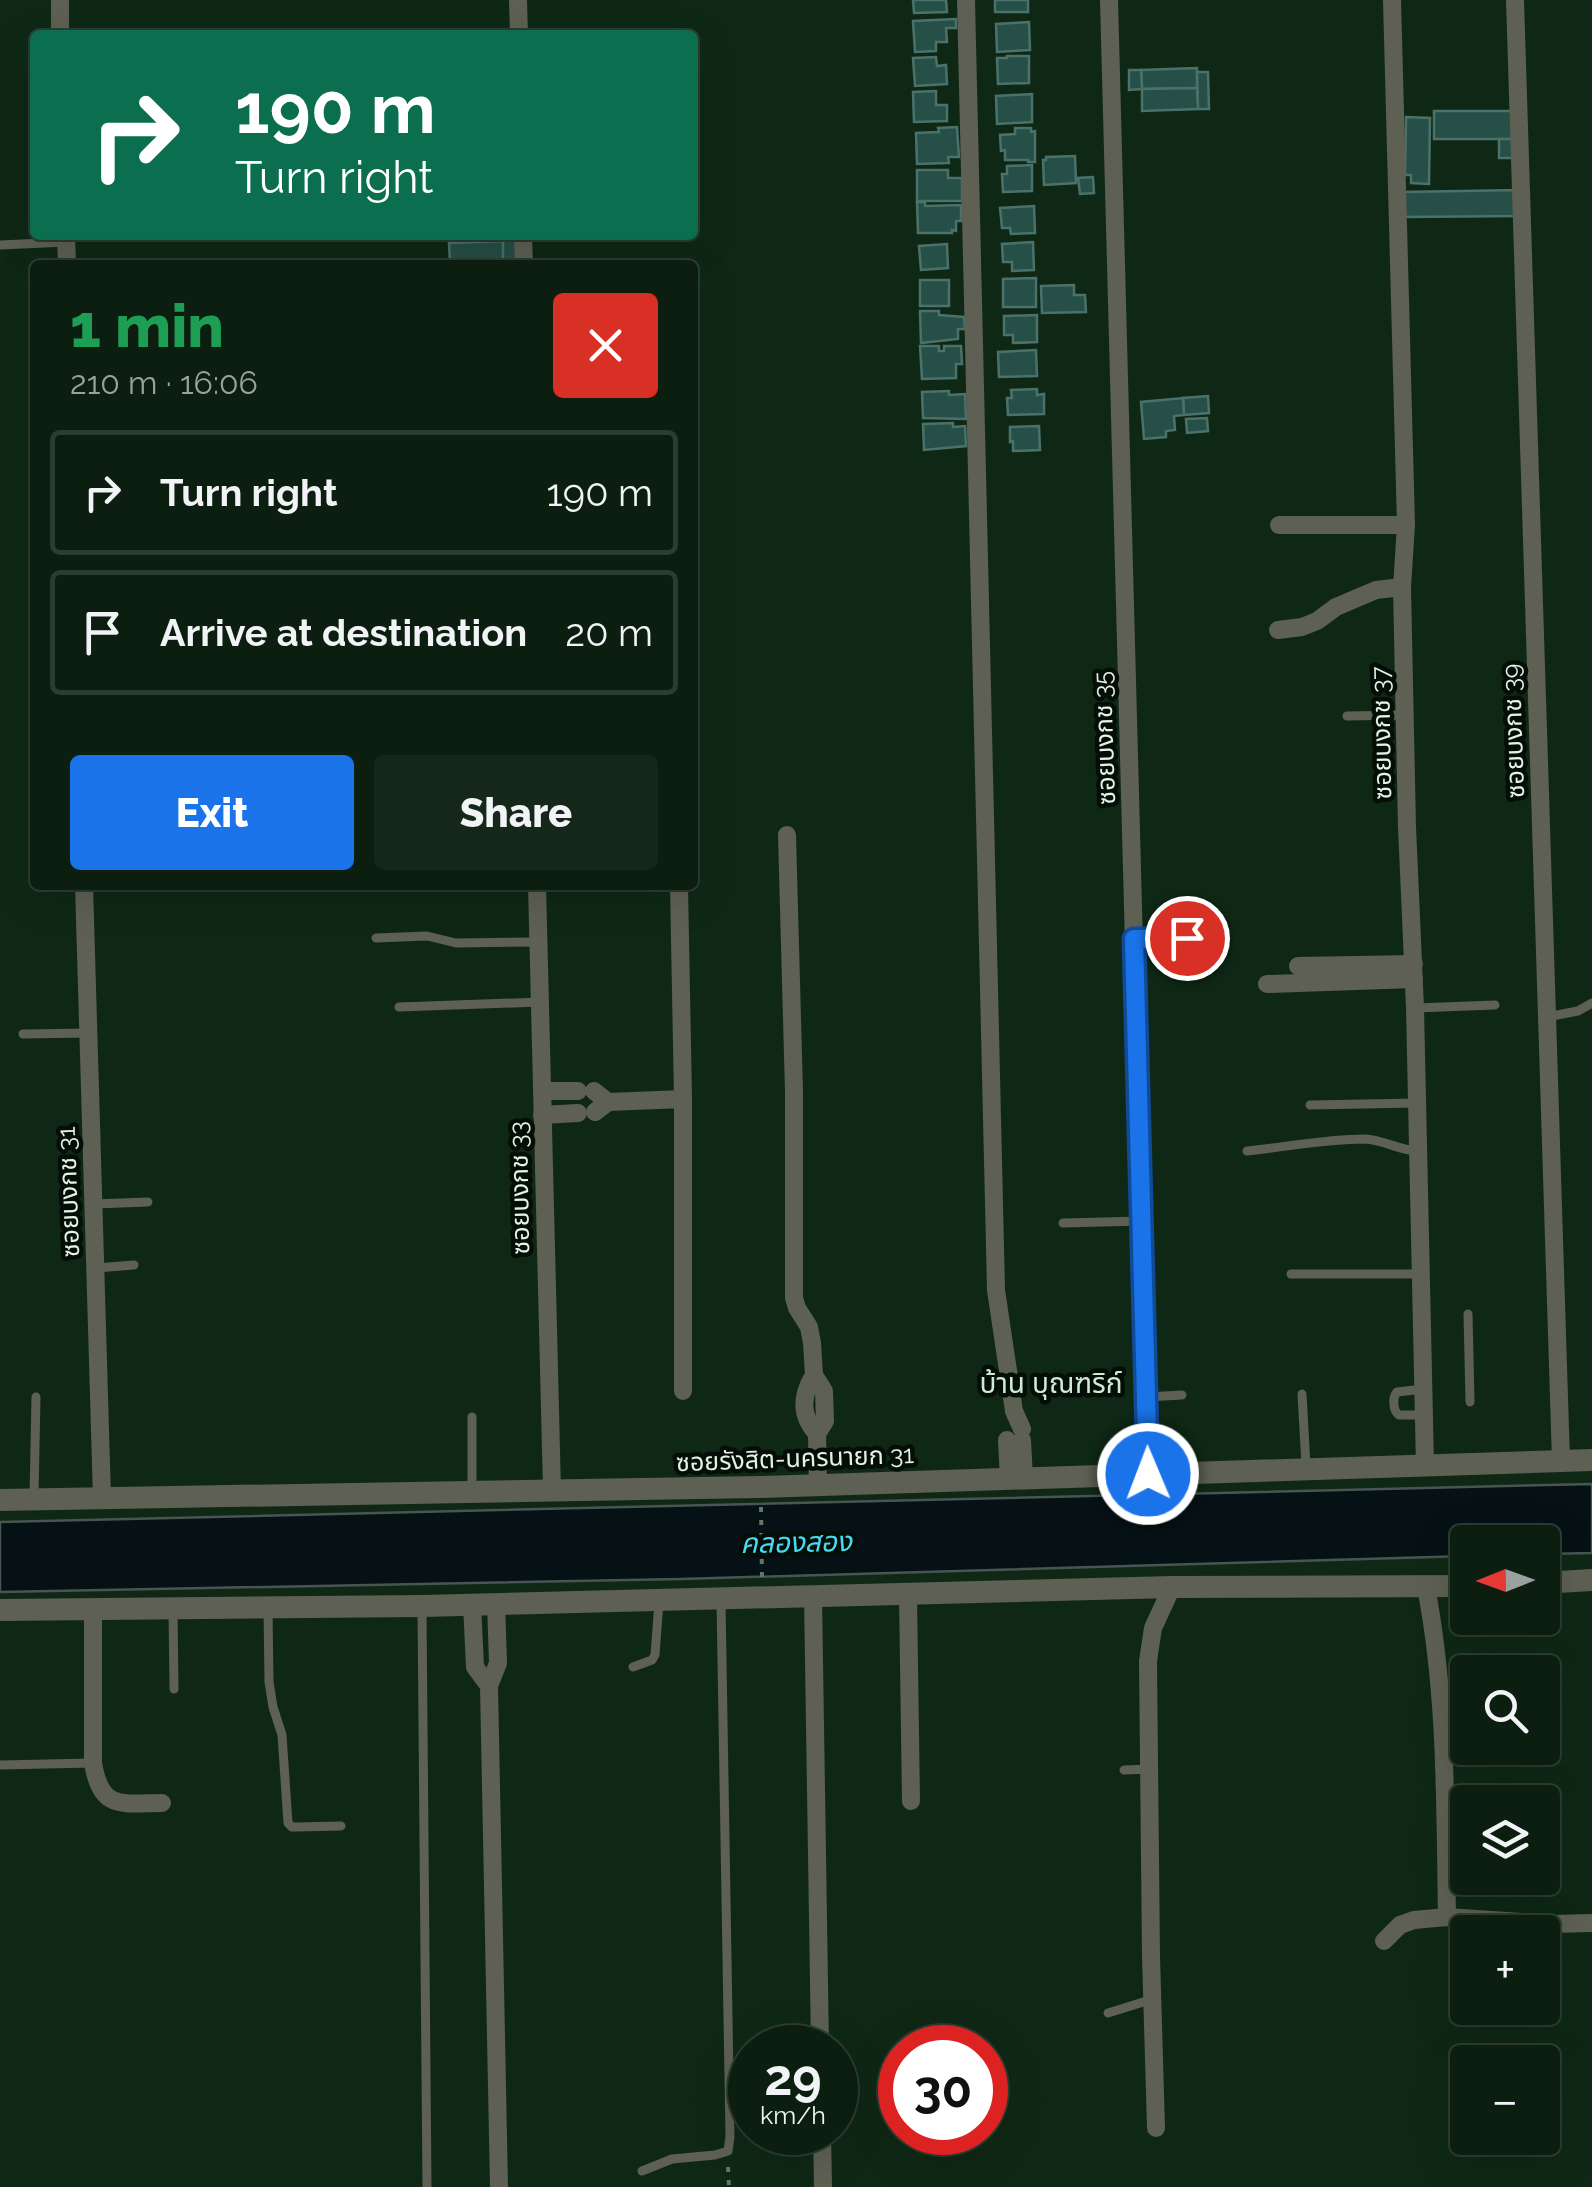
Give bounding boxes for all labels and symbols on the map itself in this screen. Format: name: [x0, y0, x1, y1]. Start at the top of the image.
street label: ซอยบงกช 39: [1496, 663, 1530, 799]
street label: ซอยบงกช 37: [1365, 665, 1397, 800]
street label: ซอยบงกช 35: [1087, 671, 1121, 805]
pin: [1145, 896, 1230, 981]
street label: ซอยบงกช 33: [503, 1121, 535, 1255]
street label: ซอยบงกช 31: [51, 1126, 85, 1258]
district label: บ้าน บุณฑริก์: [980, 1367, 1122, 1400]
position arrow: [1096, 1422, 1200, 1526]
street label: ซอยรังสิต-นครนายก 31: [675, 1439, 915, 1477]
water label: คลองสอง: [740, 1525, 854, 1560]
north arrow: [1450, 1525, 1560, 1635]
speed limit sign: 30: [878, 2025, 1008, 2155]

